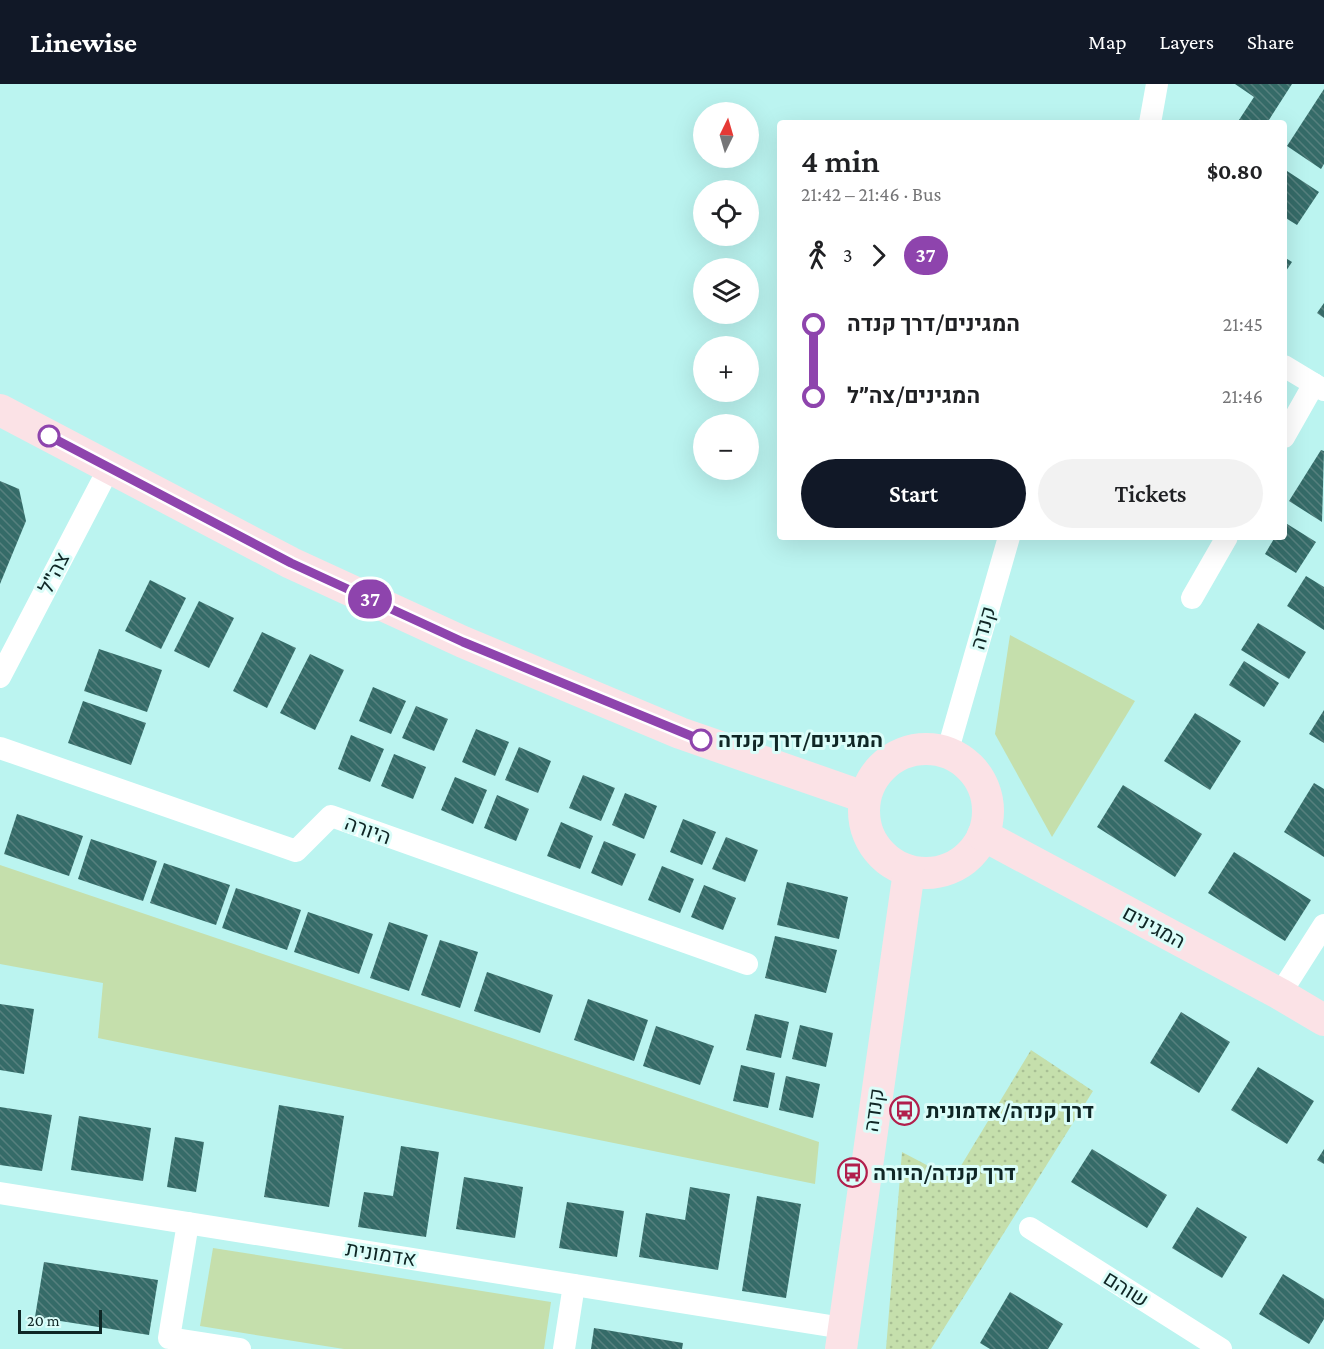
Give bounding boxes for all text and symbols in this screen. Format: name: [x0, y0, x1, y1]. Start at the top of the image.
text: Linewise: [30, 27, 137, 58]
text: Map: [1088, 30, 1127, 54]
text: Layers: [1160, 30, 1214, 54]
text: Share: [1247, 30, 1294, 54]
north arrow: [693, 102, 759, 168]
map controls: [693, 102, 759, 480]
text: 4 min: [801, 142, 880, 179]
text: $0.80: [1207, 159, 1263, 184]
button: locate: [693, 180, 759, 246]
text: 21:42 – 21:46 · Bus: [801, 183, 941, 205]
icon: walk: [801, 239, 834, 272]
icon: forward: [862, 239, 895, 272]
text: 37: [916, 243, 936, 267]
text: 3: [843, 244, 853, 266]
button: layers: [693, 258, 759, 324]
text: המגינים/דרך קנדה: [847, 311, 1020, 336]
text: 21:45: [1223, 313, 1263, 335]
button: +: [693, 336, 759, 402]
text: המגינים/צה״ל: [847, 383, 980, 408]
text: 21:46: [1222, 385, 1263, 407]
button: −: [693, 414, 759, 480]
unlabelled marker: [38, 425, 60, 447]
button: Start: [801, 459, 1026, 528]
button: Tickets: [1038, 459, 1263, 528]
street label: צה"ל: [34, 548, 74, 598]
line badge: 37: [343, 580, 397, 618]
text: 37: [360, 587, 380, 611]
street label: קנדה: [965, 604, 1001, 652]
place label: המגינים/דרך קנדה: [718, 728, 883, 752]
marker: המגינים/דרך קנדה: [690, 729, 712, 751]
street label: היורה: [342, 811, 394, 849]
street label: המגינים: [1119, 901, 1189, 953]
street label: קנדה: [859, 1087, 889, 1133]
bus stop icon: דרך קנדה/אדמונית: [889, 1095, 921, 1127]
place label: דרך קנדה/אדמונית: [926, 1099, 1094, 1123]
bus stop icon: דרך קנדה/היורה: [836, 1157, 868, 1189]
place label: דרך קנדה/היורה: [873, 1161, 1016, 1185]
street label: אדמונית: [344, 1237, 418, 1271]
street label: שוהם: [1099, 1266, 1153, 1312]
scale bar: [18, 1307, 102, 1334]
text: 20 m: [27, 1312, 60, 1329]

